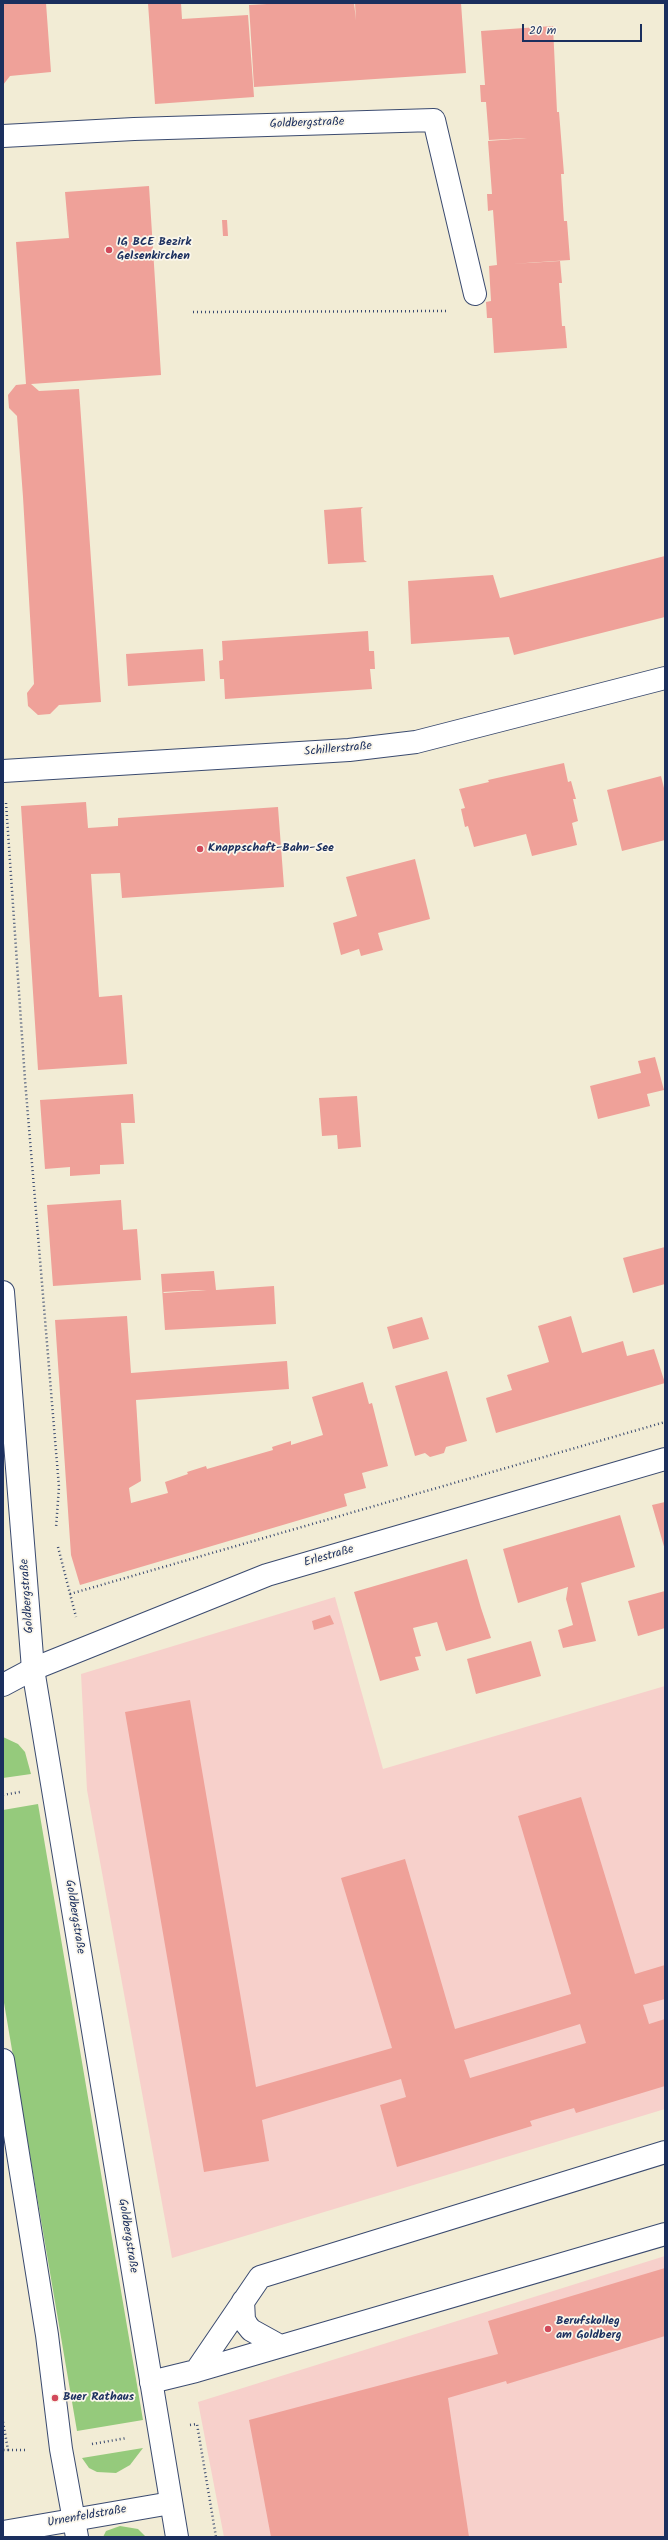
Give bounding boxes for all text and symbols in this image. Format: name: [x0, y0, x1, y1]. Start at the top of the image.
scale bar: [524, 16, 644, 42]
text: 20 m: [529, 21, 556, 40]
street label: Goldbergstraße: [269, 115, 345, 133]
place label: IG BCE Bezirk Gelsenkirchen: [117, 236, 191, 264]
marker: IG BCE Bezirk Gelsenkirchen: [104, 245, 114, 255]
street label: Schillerstraße: [303, 740, 373, 760]
place label: Knappschaft-Bahn-See: [208, 842, 334, 856]
marker: Knappschaft-Bahn-See: [195, 844, 205, 854]
street label: Erlestraße: [302, 1543, 356, 1571]
street label: Goldbergstraße: [18, 1558, 38, 1634]
street label: Goldbergstraße: [61, 1879, 87, 1955]
street label: Goldbergstraße: [114, 2198, 140, 2274]
place label: Berufskolleg am Goldberg: [556, 2315, 622, 2343]
marker: Berufskolleg am Goldberg: [543, 2324, 553, 2334]
place label: Buer Rathaus: [63, 2391, 134, 2405]
marker: Buer Rathaus: [50, 2393, 60, 2403]
street label: Urnenfeldstraße: [46, 2503, 128, 2531]

